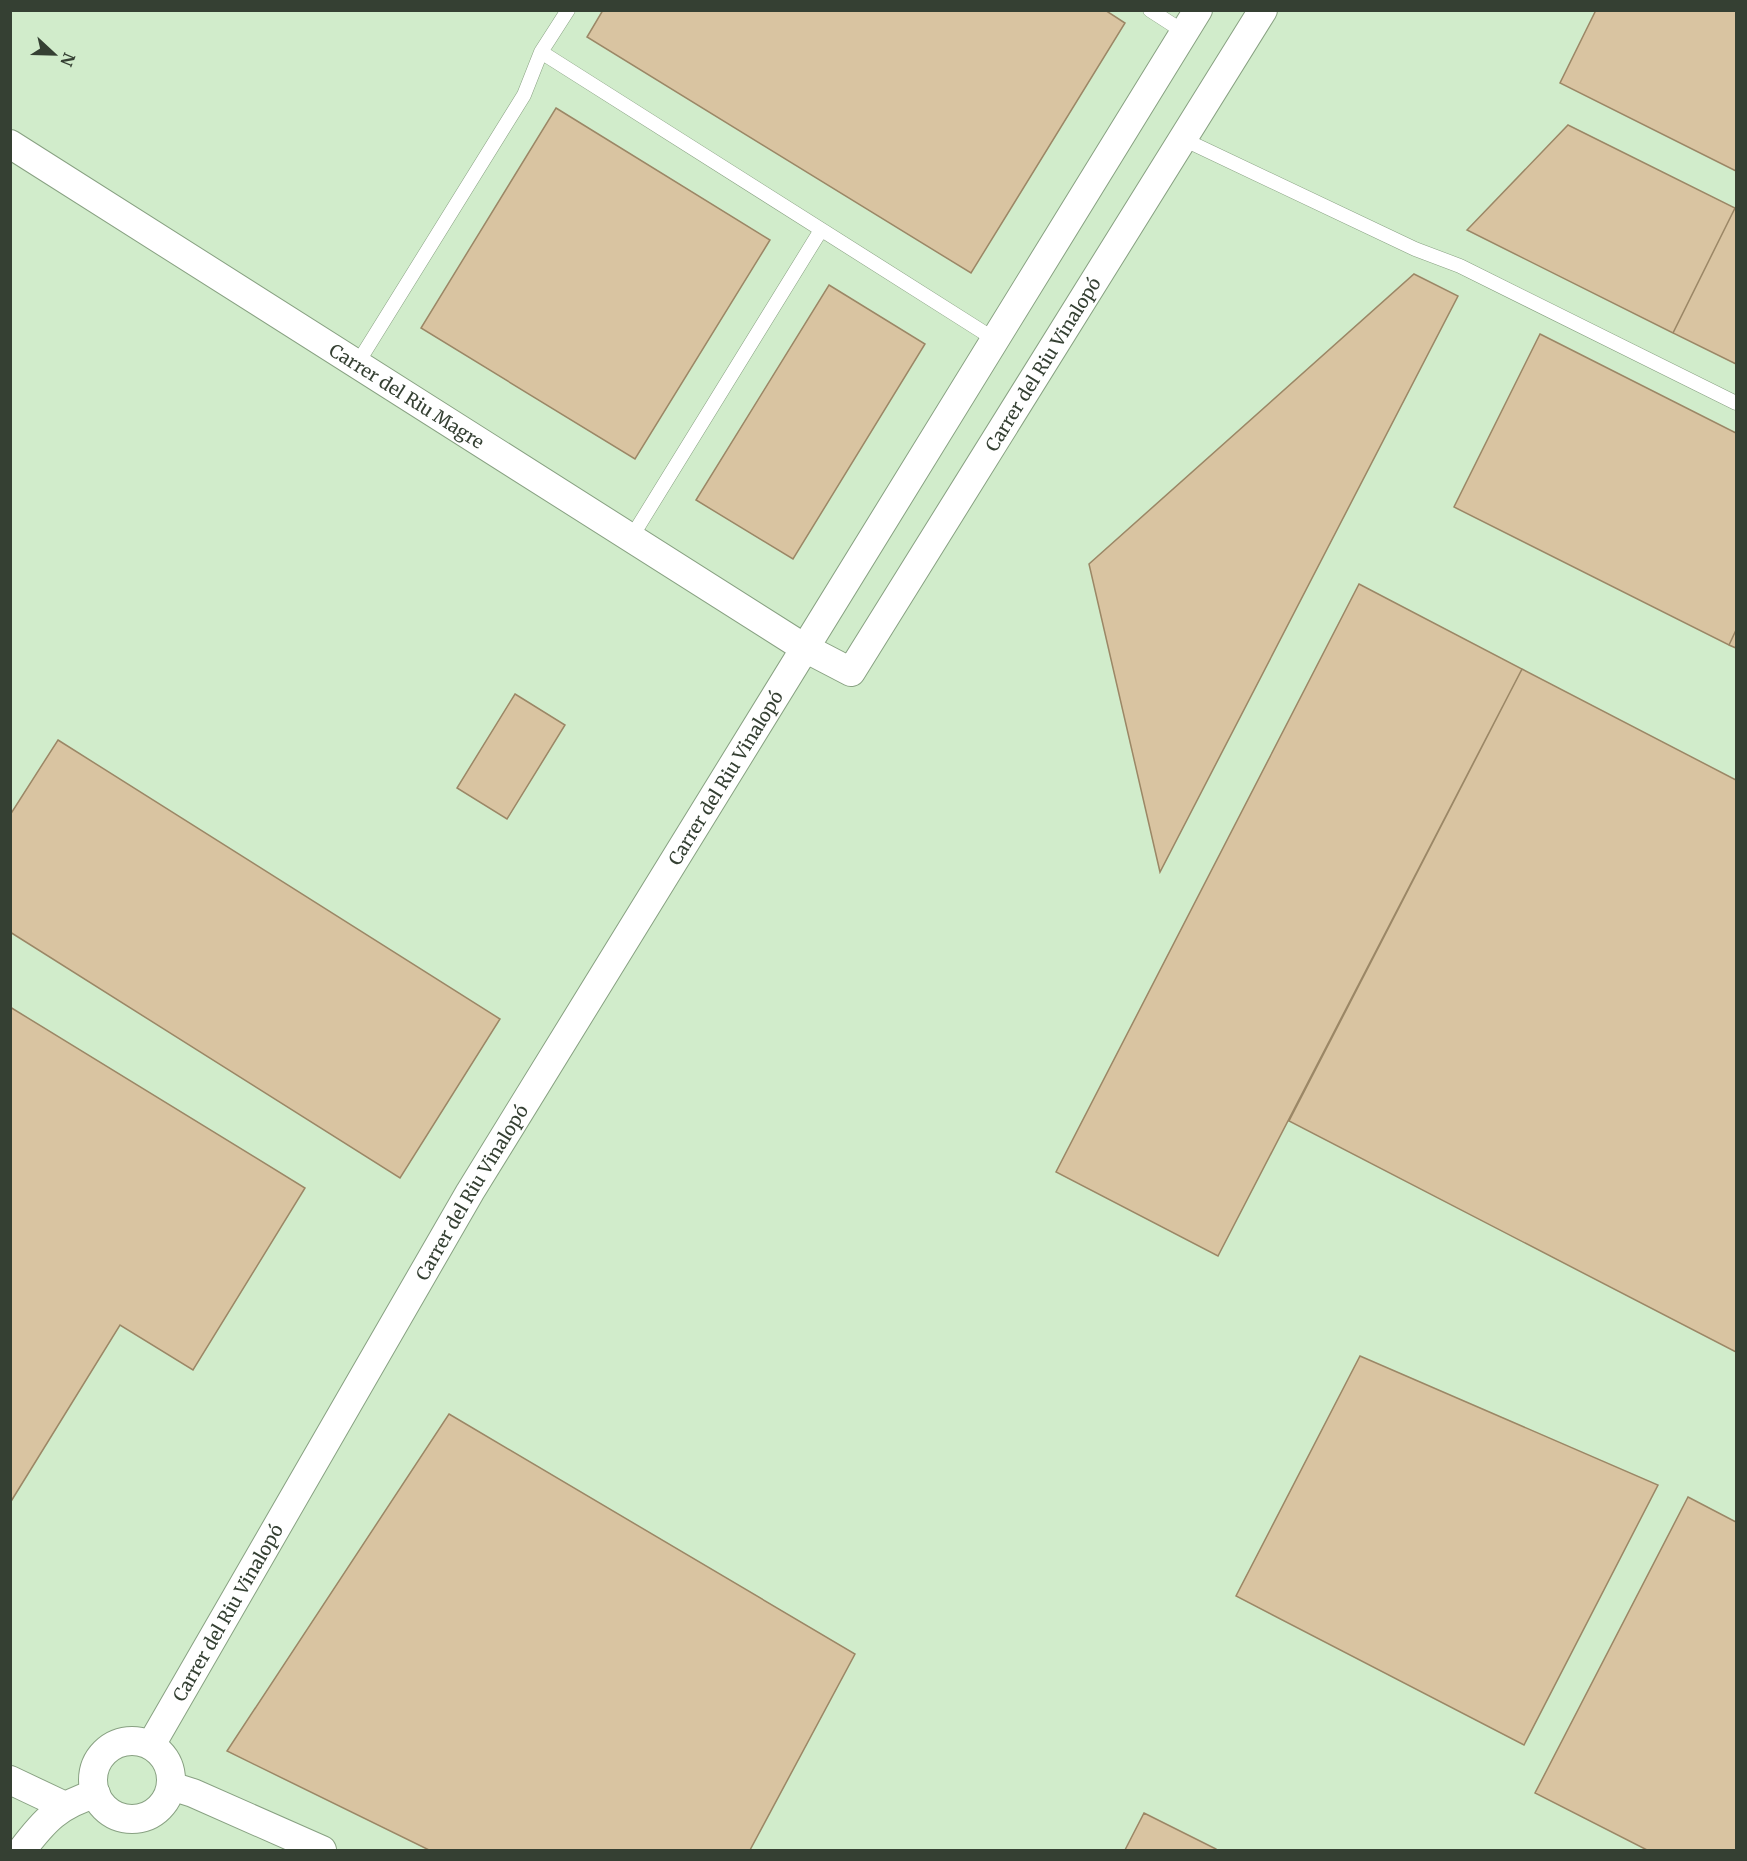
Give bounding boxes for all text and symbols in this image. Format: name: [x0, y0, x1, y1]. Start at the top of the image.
north arrow: [24, 24, 84, 84]
text: N: [56, 50, 80, 70]
street label: Carrer del Riu Vinalopó: [980, 273, 1106, 455]
street label: Carrer del Riu Magre: [325, 338, 489, 453]
street label: Carrer del Riu Vinalopó: [663, 686, 788, 869]
street label: Carrer del Riu Vinalopó: [410, 1100, 533, 1284]
street label: Carrer del Riu Vinalopó: [167, 1520, 288, 1705]

